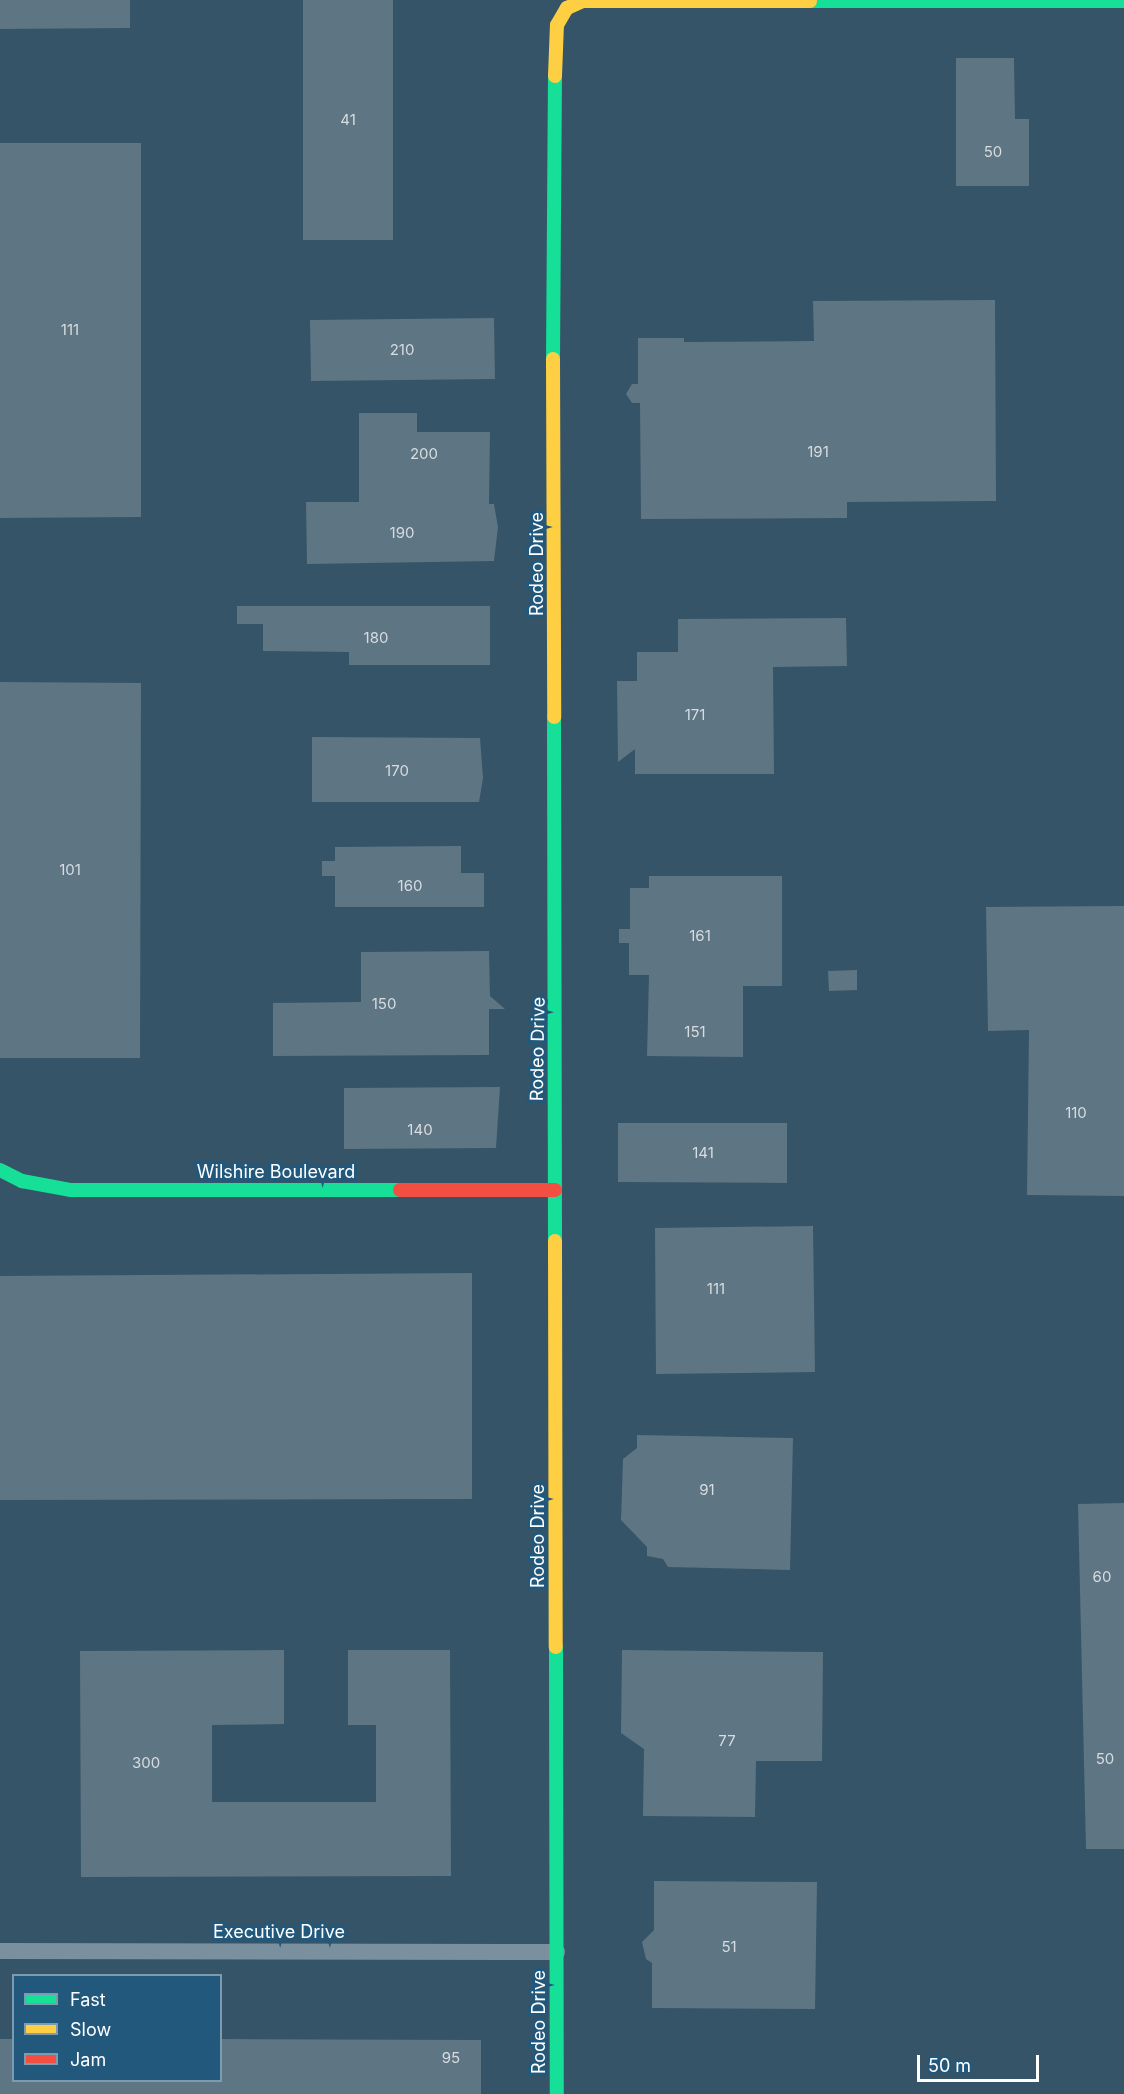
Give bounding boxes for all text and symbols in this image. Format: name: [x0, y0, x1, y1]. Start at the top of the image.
house number: 41: [340, 111, 356, 129]
house number: 50: [984, 143, 1002, 161]
house number: 111: [61, 321, 79, 339]
house number: 210: [390, 341, 414, 359]
house number: 191: [807, 443, 829, 461]
house number: 200: [410, 445, 438, 463]
street label: Rodeo Drive: [526, 512, 548, 616]
house number: 190: [390, 524, 414, 542]
house number: 180: [364, 629, 388, 647]
house number: 171: [685, 706, 705, 724]
house number: 170: [385, 762, 409, 780]
house number: 101: [59, 861, 81, 879]
house number: 160: [398, 877, 422, 895]
house number: 161: [689, 927, 711, 945]
house number: 150: [372, 995, 396, 1013]
street label: Rodeo Drive: [526, 997, 550, 1101]
house number: 151: [684, 1023, 706, 1041]
house number: 110: [1065, 1104, 1087, 1122]
house number: 140: [407, 1121, 433, 1139]
house number: 141: [692, 1144, 714, 1162]
street label: Wilshire Boulevard: [197, 1161, 355, 1183]
house number: 111: [707, 1280, 725, 1298]
house number: 91: [699, 1481, 715, 1499]
street label: Rodeo Drive: [527, 1484, 549, 1588]
house number: 60: [1093, 1568, 1111, 1586]
house number: 77: [718, 1732, 736, 1750]
house number: 50: [1096, 1750, 1114, 1768]
house number: 300: [132, 1754, 160, 1772]
street label: Executive Drive: [213, 1921, 345, 1943]
house number: 51: [721, 1938, 737, 1956]
street label: Rodeo Drive: [528, 1970, 550, 2074]
legend: [12, 1974, 222, 2082]
text: Fast: [70, 1989, 106, 2010]
text: Slow: [70, 2019, 111, 2040]
scale bar: [920, 2043, 1042, 2081]
text: Jam: [70, 2049, 106, 2070]
house number: 95: [442, 2049, 460, 2067]
text: 50 m: [928, 2055, 971, 2076]

